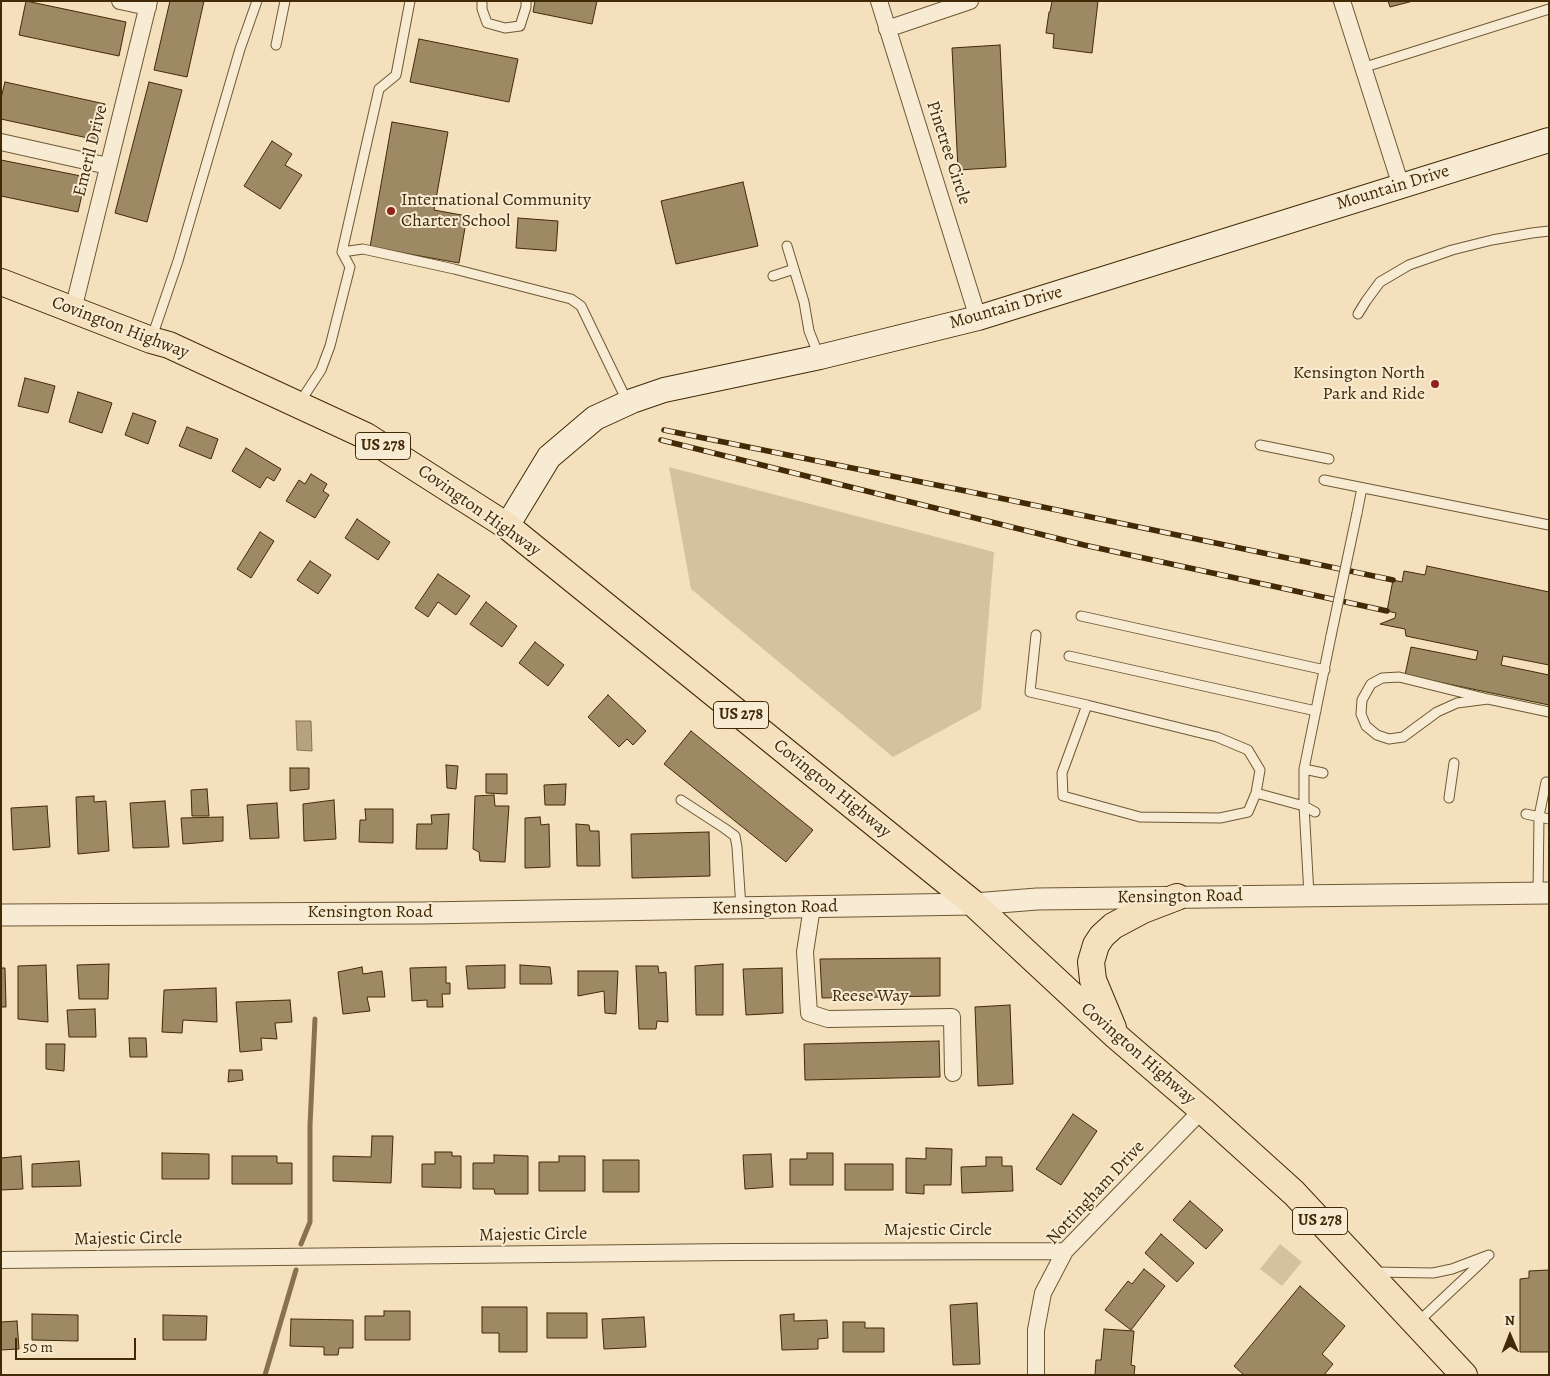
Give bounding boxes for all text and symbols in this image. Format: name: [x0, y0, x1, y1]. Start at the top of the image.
street label: Pinetree Circle: [921, 98, 975, 208]
street label: Emeril Drive: [69, 103, 113, 199]
street label: Mountain Drive: [1334, 161, 1452, 215]
place label: International Community Charter School: [401, 190, 591, 232]
marker: International Community Charter School: [385, 205, 397, 217]
street label: Mountain Drive: [947, 282, 1065, 334]
street label: Covington Highway: [48, 292, 192, 364]
place label: Kensington North Park and Ride: [1293, 363, 1425, 406]
marker: Kensington North Park and Ride: [1429, 378, 1441, 390]
road number: US 278: [356, 432, 410, 460]
street label: Covington Highway: [413, 461, 545, 561]
road number: US 278: [714, 702, 768, 728]
street label: Covington Highway: [769, 735, 895, 843]
street label: Kensington Road: [1117, 885, 1243, 909]
street label: Kensington Road: [712, 896, 838, 920]
street label: Kensington Road: [307, 902, 433, 924]
street label: Reese Way: [832, 986, 908, 1008]
street label: Covington Highway: [1076, 998, 1200, 1110]
street label: Nottingham Drive: [1042, 1137, 1150, 1249]
road number: US 278: [1292, 1208, 1348, 1234]
street label: Majestic Circle: [884, 1220, 992, 1242]
street label: Majestic Circle: [479, 1223, 587, 1247]
street label: Majestic Circle: [74, 1227, 182, 1251]
north arrow: [1485, 1311, 1535, 1361]
text: N: [1504, 1311, 1515, 1330]
scale bar: [18, 1328, 139, 1360]
text: 50 m: [23, 1337, 53, 1357]

